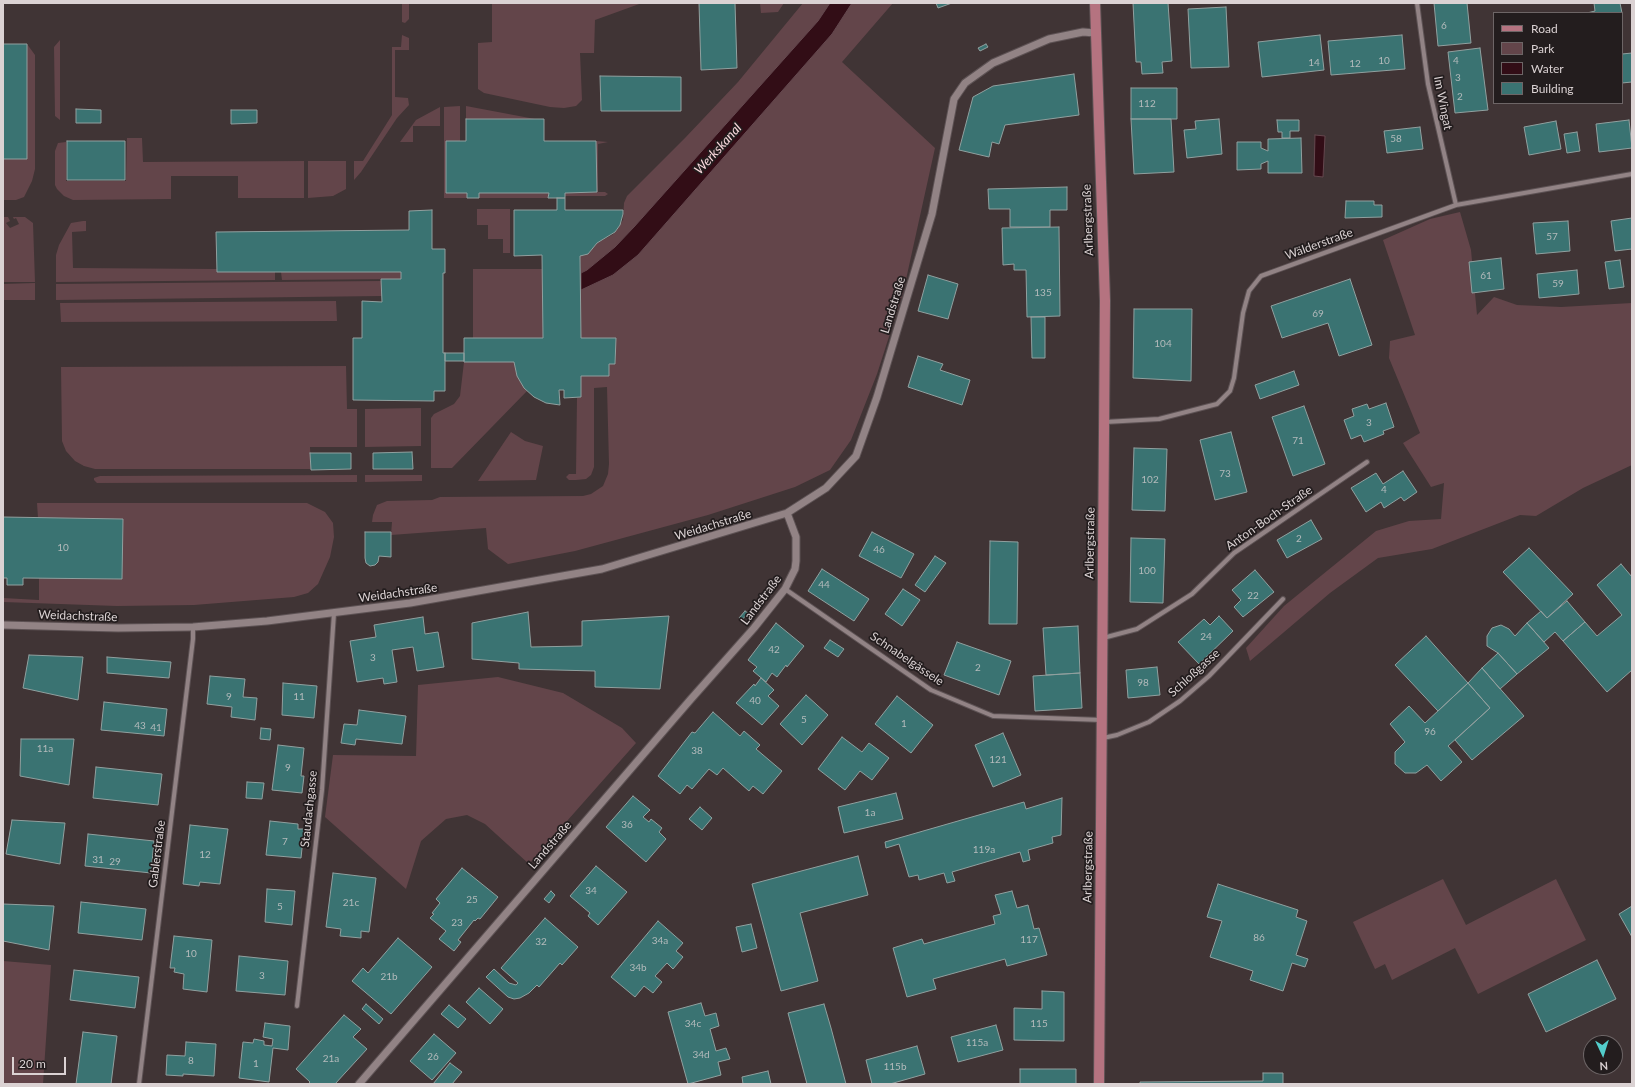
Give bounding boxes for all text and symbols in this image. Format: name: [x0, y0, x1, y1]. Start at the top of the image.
legend: [1493, 12, 1623, 104]
house number: 6: [1441, 20, 1447, 32]
text: Road: [1531, 21, 1558, 36]
text: Park: [1531, 41, 1554, 56]
house number: 10: [1378, 55, 1390, 67]
house number: 4: [1453, 55, 1459, 67]
house number: 14: [1308, 57, 1320, 69]
house number: 12: [1349, 58, 1361, 70]
text: Water: [1531, 61, 1564, 76]
house number: 3: [1455, 72, 1461, 84]
street label: Im Wingat: [1431, 75, 1455, 131]
text: Building: [1531, 81, 1574, 96]
house number: 2: [1457, 91, 1463, 103]
house number: 112: [1138, 98, 1156, 110]
water label: Werkskanal: [691, 120, 745, 178]
house number: 58: [1390, 133, 1402, 145]
street label: Arlbergstraße: [1080, 184, 1096, 256]
street label: Wälderstraße: [1283, 225, 1355, 263]
house number: 57: [1546, 231, 1558, 243]
house number: 61: [1480, 270, 1492, 282]
street label: Landstraße: [878, 275, 908, 335]
house number: 59: [1552, 278, 1564, 290]
house number: 135: [1034, 287, 1052, 299]
house number: 69: [1312, 308, 1324, 320]
house number: 104: [1154, 338, 1172, 350]
house number: 3: [1366, 417, 1372, 429]
house number: 71: [1292, 435, 1304, 447]
house number: 73: [1219, 468, 1231, 480]
house number: 102: [1141, 474, 1159, 486]
street label: Anton-Boch-Straße: [1223, 483, 1315, 553]
house number: 4: [1381, 484, 1387, 496]
street label: Weidachstraße: [673, 507, 753, 543]
street label: Arlbergstraße: [1082, 507, 1098, 579]
house number: 2: [1296, 533, 1302, 545]
house number: 10: [57, 542, 69, 554]
house number: 46: [873, 544, 885, 556]
house number: 100: [1138, 565, 1156, 577]
street label: Landstraße: [738, 572, 784, 628]
house number: 44: [818, 579, 830, 591]
street label: Weidachstraße: [358, 580, 438, 606]
house number: 22: [1247, 590, 1259, 602]
street label: Weidachstraße: [38, 607, 118, 625]
street label: Schnabelgässele: [868, 629, 946, 689]
house number: 24: [1200, 631, 1212, 643]
house number: 42: [768, 644, 780, 656]
street label: Schloßgasse: [1165, 646, 1223, 700]
house number: 3: [370, 652, 376, 664]
house number: 2: [975, 662, 981, 674]
house number: 98: [1137, 677, 1149, 689]
house number: 9: [226, 691, 232, 703]
house number: 11: [293, 691, 305, 703]
house number: 40: [749, 695, 761, 707]
house number: 5: [801, 714, 807, 726]
house number: 1: [901, 718, 907, 730]
house number: 43: [134, 720, 146, 732]
house number: 41: [150, 722, 162, 734]
house number: 96: [1424, 726, 1436, 738]
house number: 11a: [37, 743, 53, 755]
house number: 38: [691, 745, 703, 757]
house number: 121: [989, 754, 1007, 766]
house number: 9: [285, 762, 291, 774]
street label: Staudachgasse: [298, 770, 320, 848]
house number: 1a: [865, 807, 875, 819]
street label: Landstraße: [525, 818, 575, 872]
street label: Gablerstraße: [146, 819, 168, 889]
house number: 36: [621, 819, 633, 831]
street label: Arlbergstraße: [1080, 831, 1096, 903]
house number: 7: [282, 836, 288, 848]
house number: 119a: [973, 844, 995, 856]
house number: 12: [199, 849, 211, 861]
house number: 31: [92, 854, 104, 866]
house number: 29: [109, 856, 121, 868]
house number: 34: [585, 885, 597, 897]
house number: 25: [466, 894, 478, 906]
house number: 21c: [343, 897, 359, 909]
house number: 5: [277, 901, 283, 913]
house number: 23: [451, 917, 463, 929]
house number: 86: [1253, 932, 1265, 944]
house number: 117: [1020, 934, 1038, 946]
house number: 34a: [652, 935, 668, 947]
house number: 32: [535, 936, 547, 948]
house number: 10: [185, 948, 197, 960]
house number: 34b: [629, 962, 647, 974]
house number: 3: [259, 970, 265, 982]
house number: 21b: [380, 971, 398, 983]
house number: 34c: [685, 1018, 701, 1030]
house number: 115: [1030, 1018, 1048, 1030]
north arrow: [1583, 1035, 1623, 1075]
house number: 115a: [966, 1037, 988, 1049]
scale bar: [14, 1049, 68, 1075]
house number: 34d: [692, 1049, 710, 1061]
house number: 26: [427, 1051, 439, 1063]
house number: 21a: [323, 1053, 339, 1065]
house number: 8: [188, 1055, 194, 1067]
text: 20 m: [19, 1056, 46, 1071]
house number: 1: [253, 1058, 259, 1070]
text: N: [1599, 1060, 1608, 1073]
house number: 115b: [884, 1061, 906, 1073]

